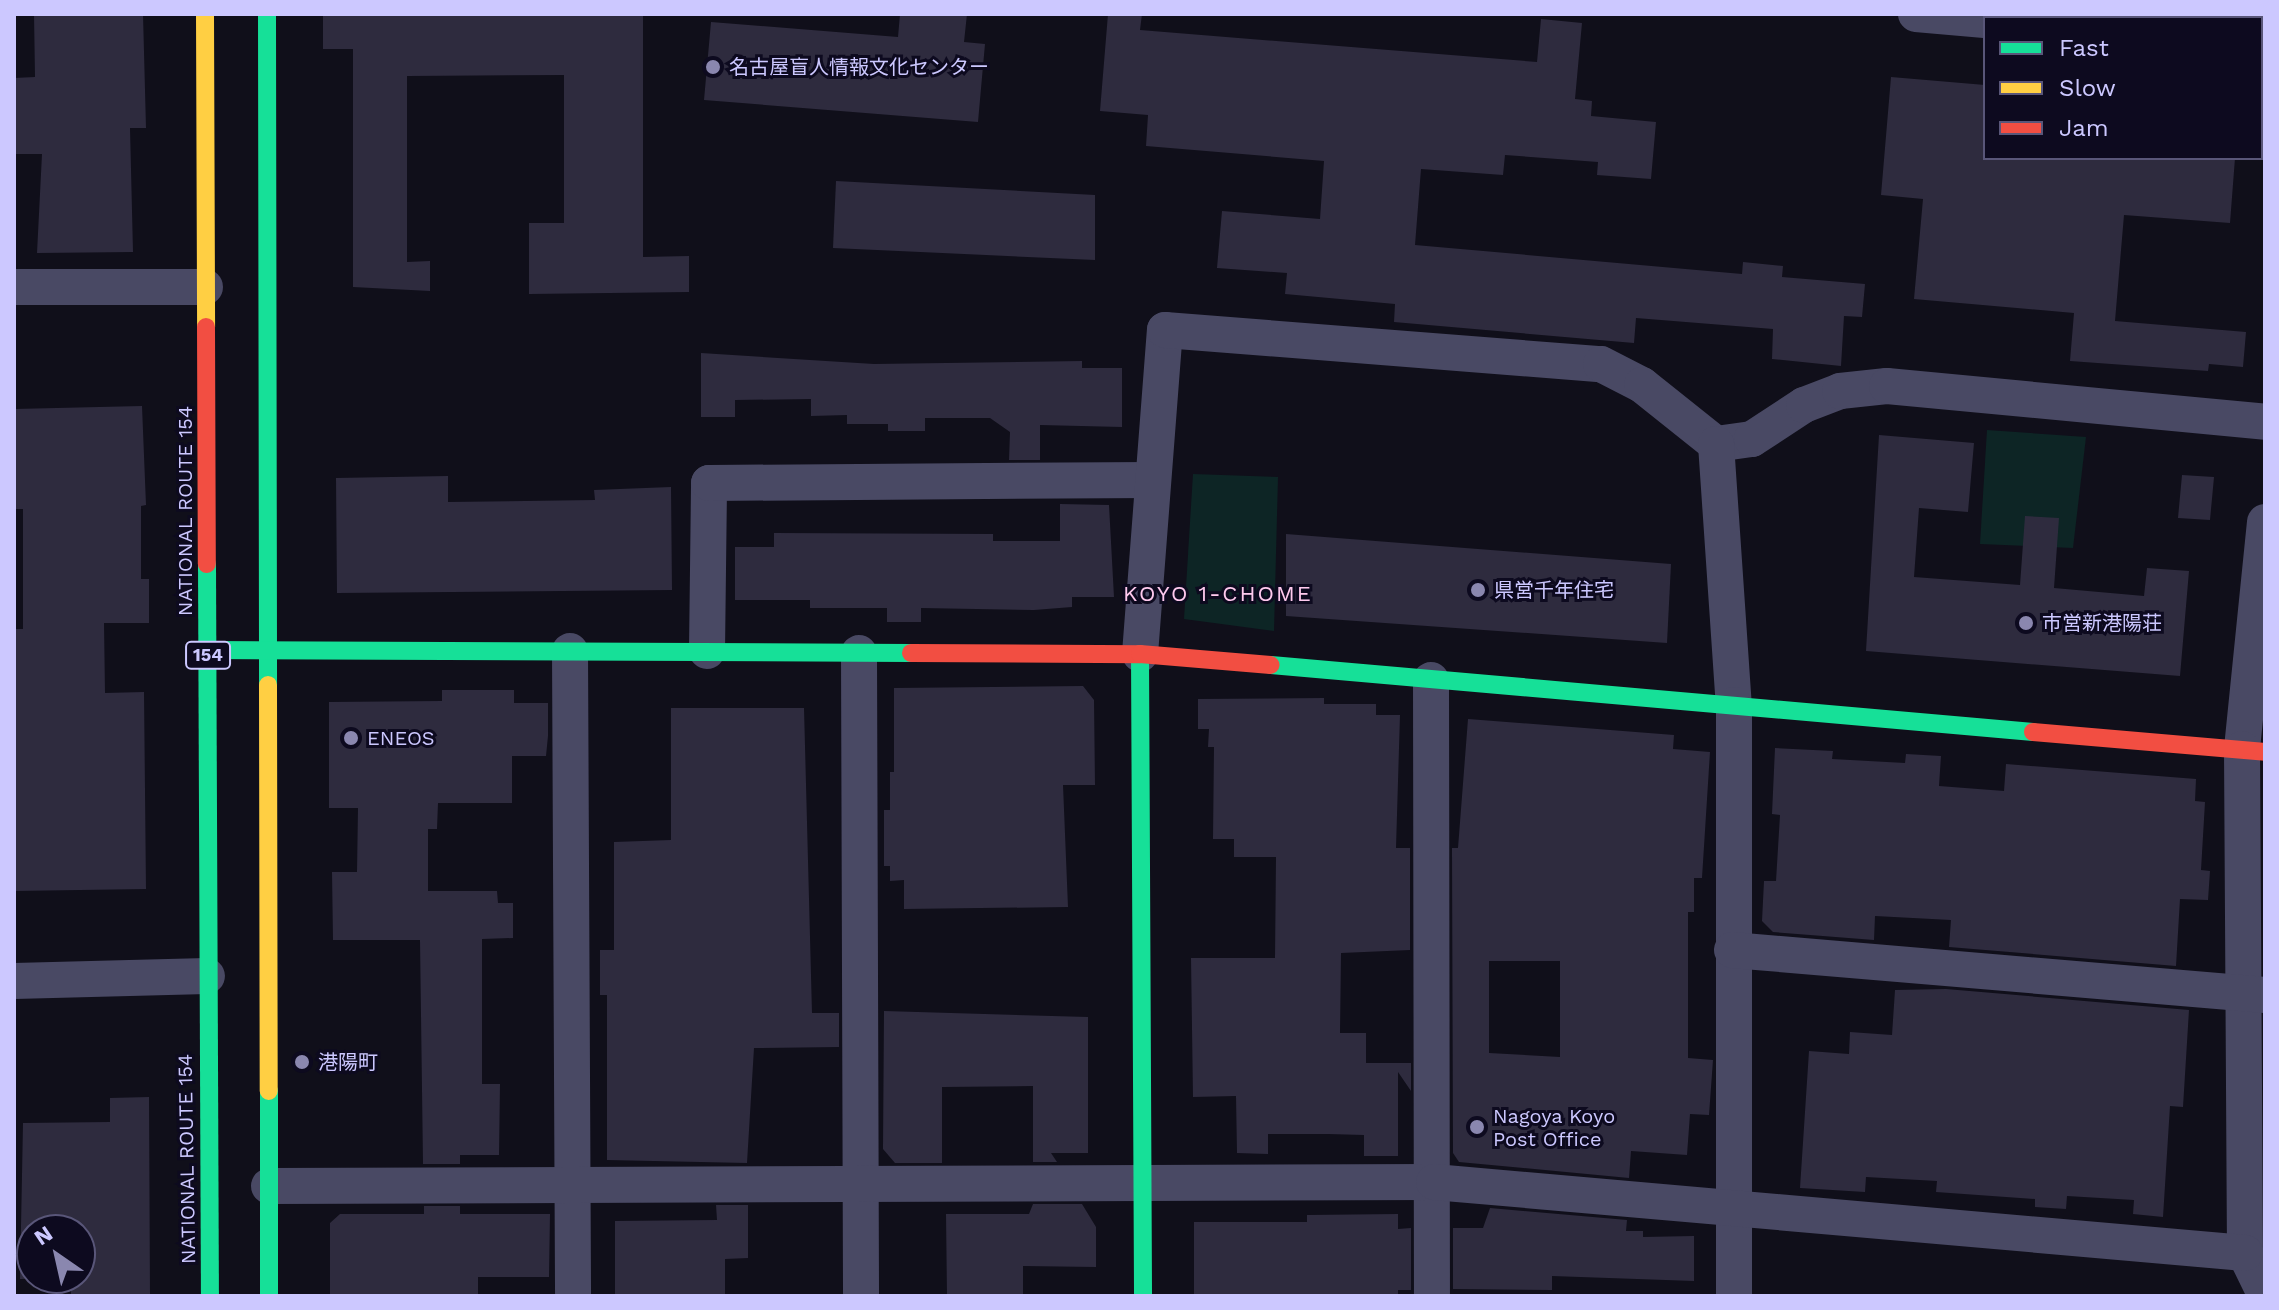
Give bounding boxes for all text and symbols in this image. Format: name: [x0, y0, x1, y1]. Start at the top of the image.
legend: [1983, 16, 2263, 160]
text: Fast: [2059, 34, 2109, 62]
place label: 名古屋盲人情報文化センター: [729, 55, 989, 79]
marker: 名古屋盲人情報文化センター: [704, 58, 722, 76]
text: Slow: [2059, 74, 2116, 102]
text: Jam: [2059, 114, 2109, 142]
street label: NATIONAL ROUTE 154: [173, 405, 197, 617]
place label: 県営千年住宅: [1494, 578, 1614, 602]
district label: KOYO 1-CHOME: [1123, 581, 1313, 607]
marker: 県営千年住宅: [1469, 581, 1487, 599]
place label: 市営新港陽荘: [2042, 611, 2162, 635]
marker: 市営新港陽荘: [2017, 614, 2035, 632]
road number: 154: [184, 641, 232, 669]
place label: ENEOS: [367, 726, 435, 750]
marker: ENEOS: [342, 729, 360, 747]
place label: 港陽町: [318, 1050, 378, 1074]
street label: NATIONAL ROUTE 154: [173, 1053, 201, 1265]
marker: 港陽町: [293, 1053, 311, 1071]
place label: Nagoya Koyo Post Office: [1493, 1104, 1616, 1151]
marker: Nagoya Koyo Post Office: [1468, 1118, 1486, 1136]
north arrow: [16, 1214, 96, 1294]
text: N: [30, 1220, 57, 1250]

